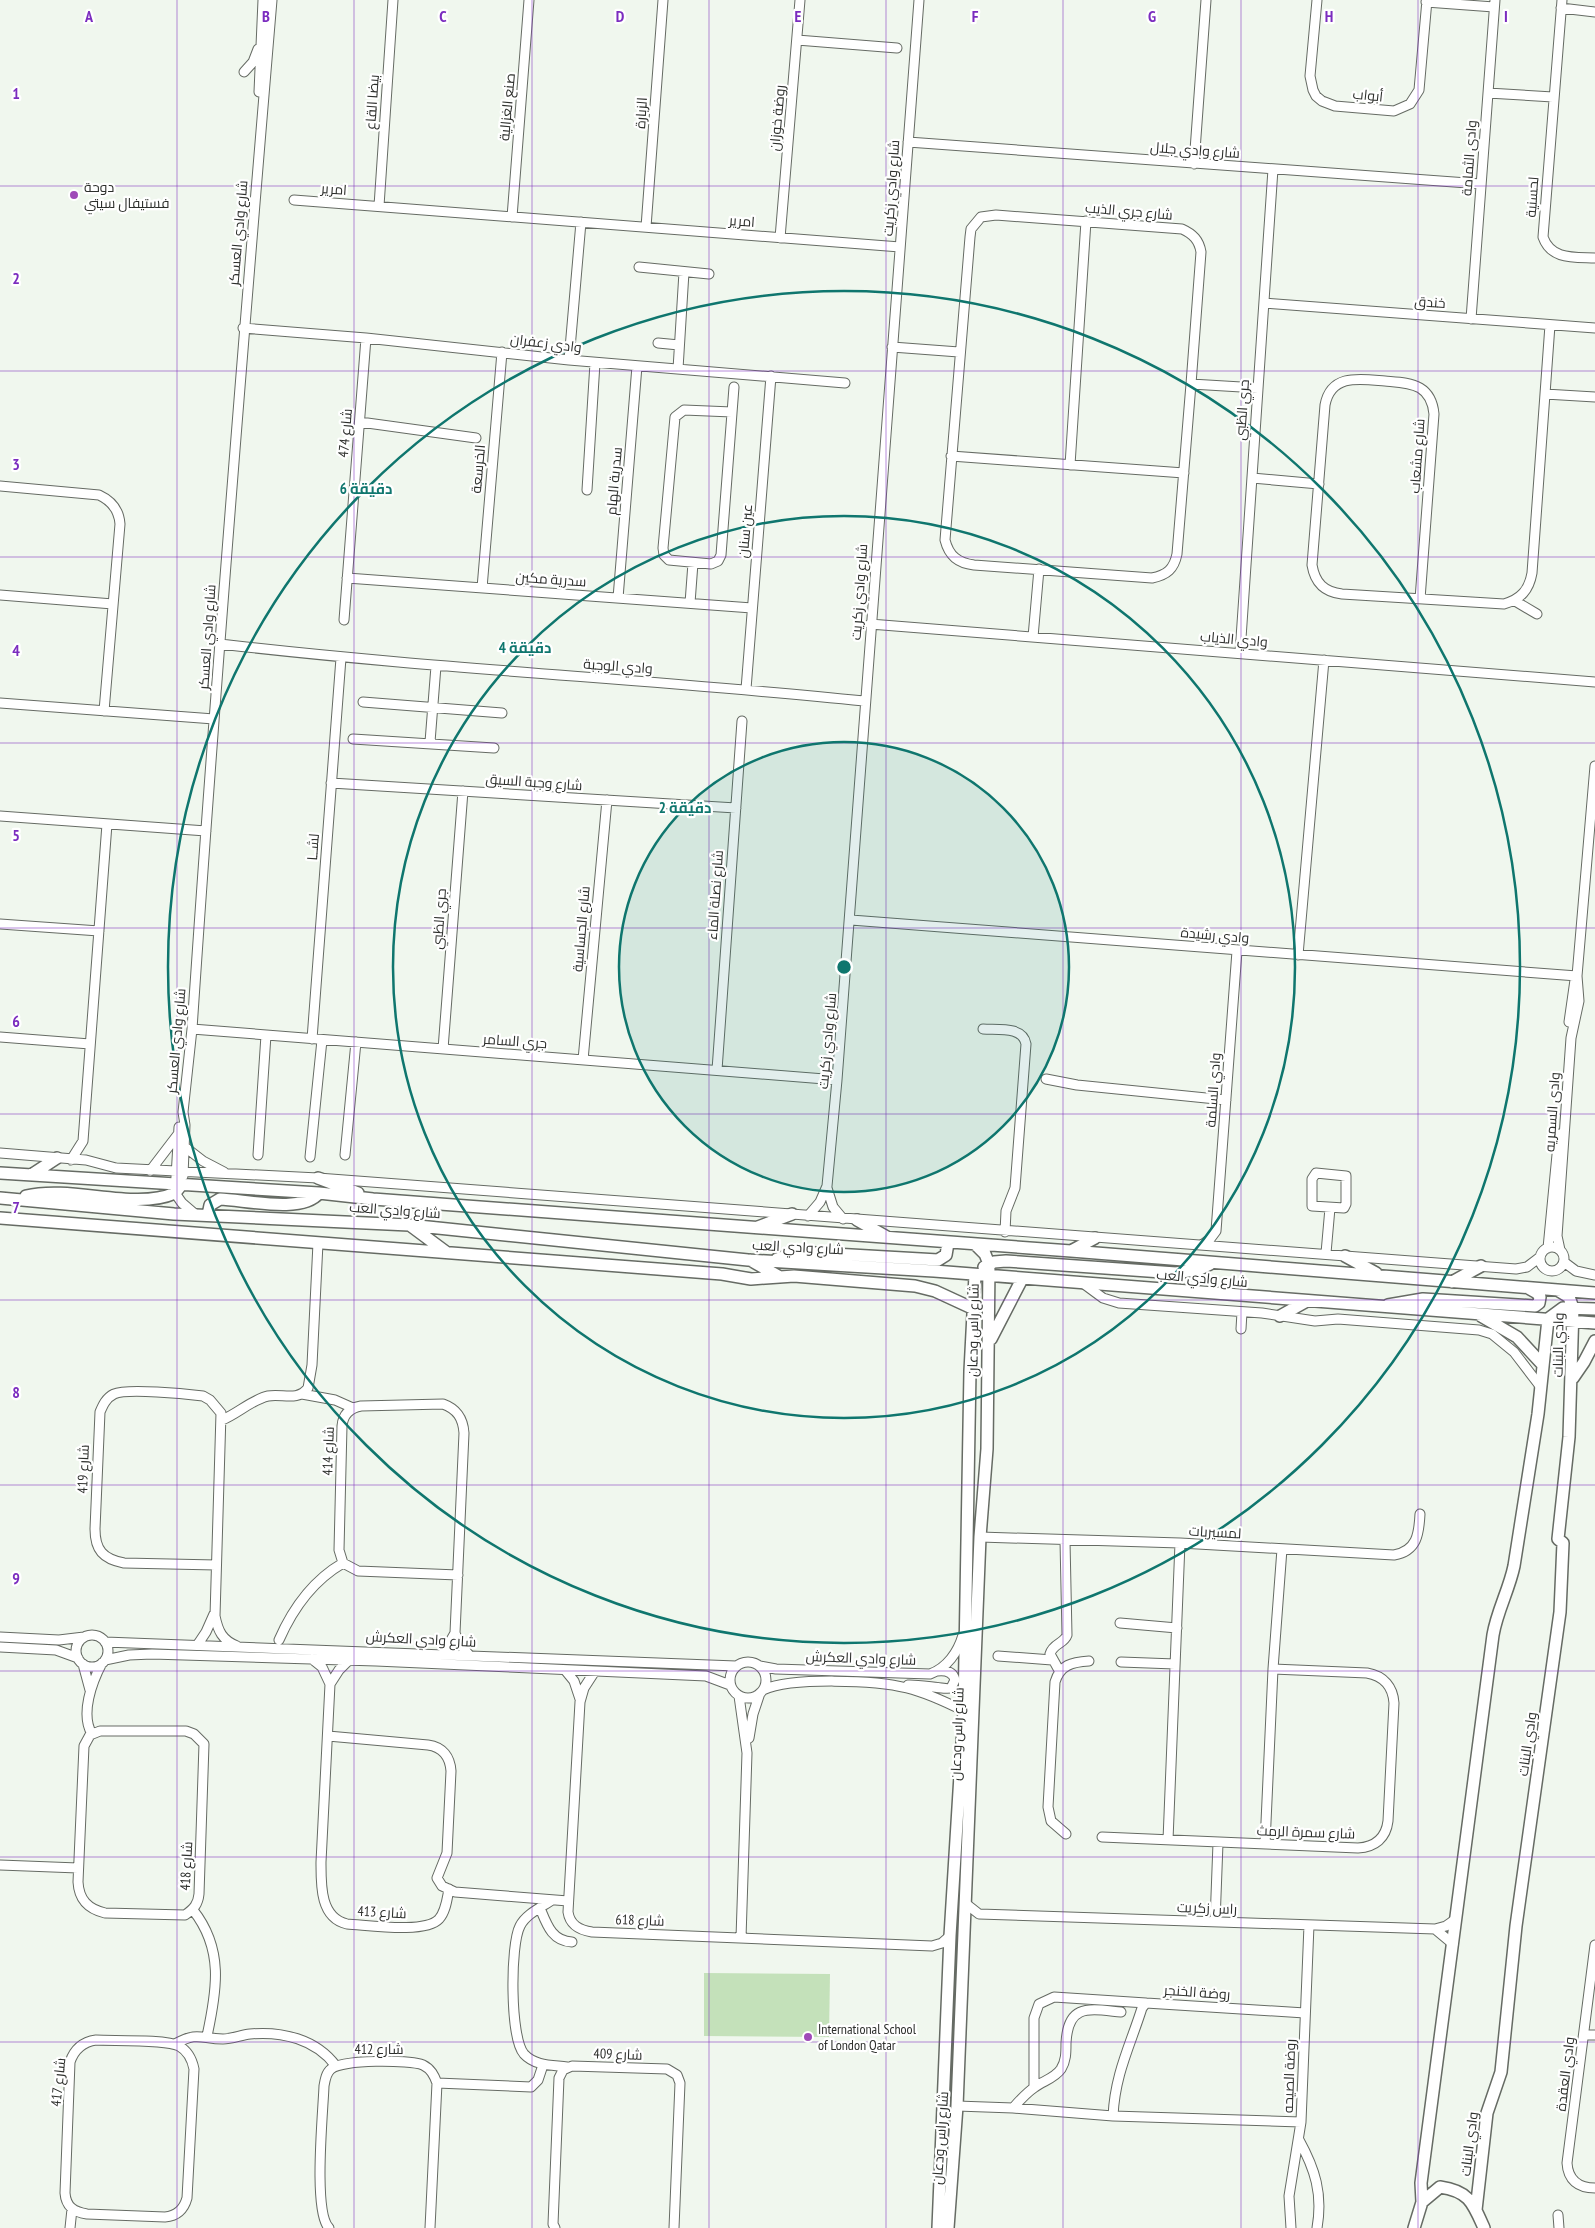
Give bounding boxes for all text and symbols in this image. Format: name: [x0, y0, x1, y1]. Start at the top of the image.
text: A: [84, 6, 94, 26]
text: B: [262, 6, 270, 26]
text: C: [439, 6, 447, 26]
text: D: [616, 6, 625, 26]
text: E: [795, 6, 802, 26]
text: F: [972, 6, 979, 26]
text: G: [1148, 6, 1156, 26]
text: H: [1325, 6, 1333, 26]
text: I: [1504, 6, 1508, 26]
street label: صنع الغزالية: [495, 72, 519, 142]
street label: بيضا القاع: [361, 74, 383, 130]
text: 1: [12, 83, 20, 103]
street label: روضة خوزان: [765, 84, 789, 152]
street label: أبواب: [1352, 84, 1384, 106]
street label: الزبارة: [631, 97, 651, 129]
street label: وادى الثمامة: [1457, 119, 1481, 197]
street label: شارع وادي جلال: [1149, 138, 1241, 165]
street label: شارع وادي زكريت: [879, 139, 906, 237]
street label: لحسنية: [1522, 176, 1542, 218]
place label: دوحة فستيفال سيتي: [84, 178, 169, 215]
street label: امرير: [319, 179, 348, 199]
street label: شارع وادي العسكر: [224, 180, 255, 288]
marker: دوحة فستيفال سيتي: [68, 189, 80, 201]
street label: شارع جري الذيب: [1084, 198, 1174, 227]
street label: امرير: [727, 211, 756, 231]
text: 2: [12, 268, 20, 288]
street label: خندق: [1414, 292, 1446, 312]
street label: وادي زعفران: [509, 330, 583, 359]
street label: جري الظبي: [1231, 379, 1256, 441]
street label: شارع 474: [334, 408, 356, 458]
street label: شارع مشعاب: [1405, 418, 1429, 494]
street label: الخرسعة: [467, 444, 489, 494]
street label: سدرية الهام: [602, 446, 627, 516]
text: 3: [12, 454, 20, 474]
text: 6 دقيقة: [340, 479, 392, 498]
street label: عين سنان: [734, 503, 756, 559]
street label: شارع وادي زكريت: [847, 543, 874, 641]
street label: سدرية مكين: [515, 568, 587, 590]
street label: شارع وادي العسكر: [194, 584, 223, 692]
street label: وادي الذياب: [1199, 627, 1269, 654]
text: 4 دقيقة: [499, 638, 551, 657]
text: 4: [12, 640, 20, 660]
street label: وادي الوجبة: [583, 655, 653, 680]
street label: شارع وجبة السيق: [485, 770, 583, 794]
text: 2 دقيقة: [659, 798, 711, 817]
text: 5: [12, 825, 20, 845]
street label: لشــا: [303, 833, 323, 861]
street label: شارع نصلة الماء: [703, 850, 727, 940]
street label: شارع الجساسية: [568, 885, 594, 973]
street label: جري الظبي: [428, 888, 453, 950]
street label: وادي رشيدة: [1180, 923, 1250, 950]
centre of rings: [835, 958, 853, 976]
street label: شارع وادي العسكر: [162, 988, 193, 1096]
street label: شارع وادي زكريت: [814, 992, 843, 1090]
text: 6: [12, 1011, 20, 1031]
street label: جري السامر: [481, 1030, 548, 1055]
street label: وادي السلمة: [1201, 1052, 1228, 1128]
street label: وادى السمريه: [1540, 1072, 1564, 1152]
text: 7: [12, 1197, 20, 1217]
street label: شارع وادي العب: [348, 1198, 441, 1225]
street label: شارع وادي العب: [752, 1236, 844, 1261]
street label: شارع وادي العب: [1155, 1265, 1248, 1294]
street label: شارع راس ودعان: [963, 1283, 983, 1377]
street label: وادي البنات: [1548, 1312, 1571, 1378]
text: 8: [12, 1382, 20, 1402]
street label: شارع 414: [318, 1426, 338, 1476]
street label: شارع 419: [73, 1444, 93, 1494]
street label: لمسيربات: [1188, 1522, 1242, 1542]
text: 9: [12, 1568, 20, 1588]
street label: شارع وادي العكرش: [365, 1627, 477, 1654]
street label: شارع وادي العكرش: [805, 1647, 917, 1672]
street label: شارع راس ودعان: [946, 1687, 968, 1781]
street label: وادي البنات: [1514, 1711, 1543, 1778]
street label: شارع سمرة الرمث: [1256, 1821, 1356, 1843]
street label: شارع 418: [176, 1841, 196, 1891]
street label: راس زكريت: [1177, 1898, 1237, 1918]
street label: شارع 413: [357, 1902, 407, 1922]
street label: شارع 618: [615, 1910, 665, 1930]
street label: روضة الخنجر: [1162, 1981, 1231, 2003]
place label: International School of London Qatar: [818, 2020, 917, 2054]
marker: International School of London Qatar: [802, 2031, 814, 2043]
street label: وادي العقدة: [1552, 2036, 1581, 2113]
street label: روضة الصيحه: [1279, 2039, 1299, 2113]
street label: شارع 412: [355, 2040, 404, 2058]
street label: شارع 409: [593, 2044, 643, 2064]
street label: شارع 417: [46, 2057, 70, 2107]
street label: شارع راس ودعان: [928, 2091, 952, 2185]
street label: وادي البنات: [1456, 2111, 1485, 2178]

